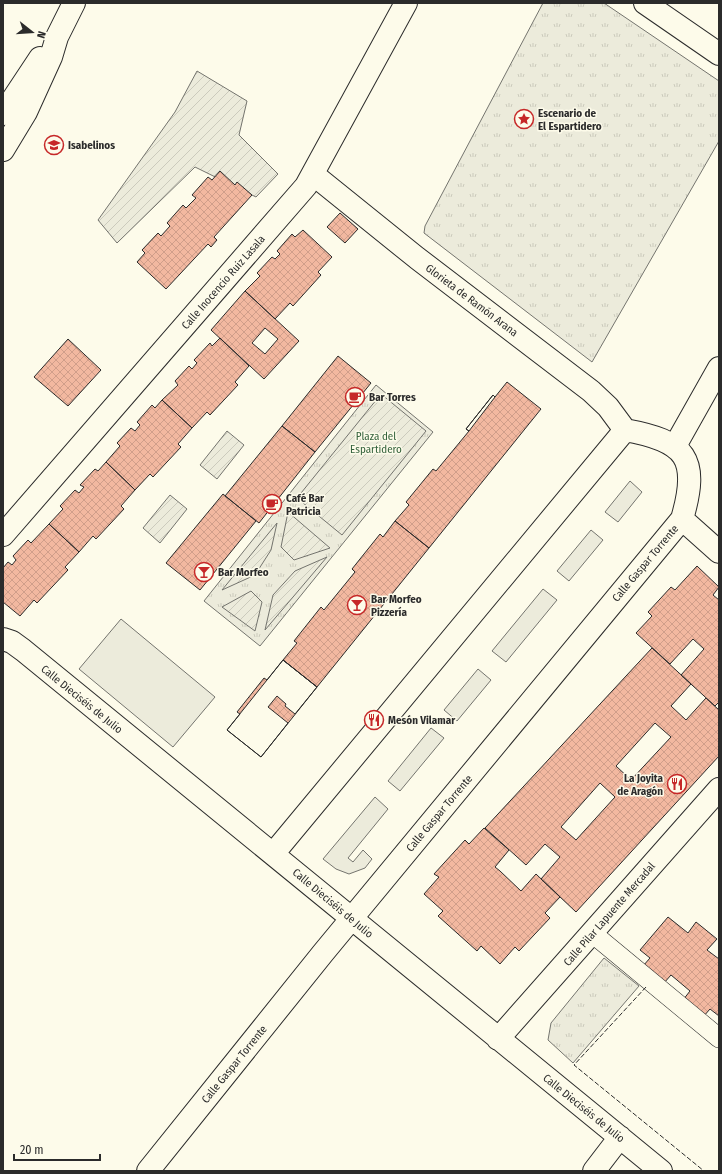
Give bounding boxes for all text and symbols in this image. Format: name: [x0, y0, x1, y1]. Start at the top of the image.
north arrow: [12, 12, 52, 52]
text: N: [34, 30, 48, 40]
place label: Escenario de El Espartidero: [538, 107, 602, 133]
place icon: Escenario de El Espartidero: [513, 108, 535, 130]
school or university icon: Isabelinos: [43, 134, 65, 156]
place label: Isabelinos: [68, 139, 115, 152]
street label: Calle Inocencio Ruiz Lasala: [179, 233, 268, 332]
street label: Glorieta de Ramón Arana: [423, 261, 520, 339]
cafe icon: Bar Torres: [344, 386, 366, 408]
place label: Bar Torres: [369, 391, 416, 404]
park label: Plaza del Espartidero: [350, 430, 402, 456]
place label: Café Bar Patricia: [286, 492, 325, 518]
cafe icon: Café Bar Patricia: [261, 493, 283, 515]
street label: Calle Gaspar Torrente: [609, 522, 681, 604]
bar icon: Bar Morfeo: [193, 561, 215, 583]
place label: Bar Morfeo: [218, 566, 269, 579]
place label: Bar Morfeo Pizzería: [371, 593, 422, 619]
bar icon: Bar Morfeo Pizzería: [346, 594, 368, 616]
street label: Calle Dieciséis de Julio: [38, 663, 125, 736]
restaurant icon: Mesón Vilamar: [363, 709, 385, 731]
place label: Mesón Vilamar: [388, 714, 456, 727]
street label: Calle Gaspar Torrente: [403, 772, 475, 854]
place label: La Joyita de Aragón: [617, 772, 664, 798]
restaurant icon: La Joyita de Aragón: [666, 773, 688, 795]
street label: Calle Pilar Lapuente Mercadal: [561, 860, 658, 969]
street label: Calle Dieciséis de Julio: [290, 866, 376, 941]
street label: Calle Gaspar Torrente: [199, 1023, 270, 1106]
street label: Calle Dieciséis de Julio: [540, 1072, 627, 1145]
scale bar: [14, 1136, 100, 1162]
text: 20 m: [20, 1143, 44, 1157]

